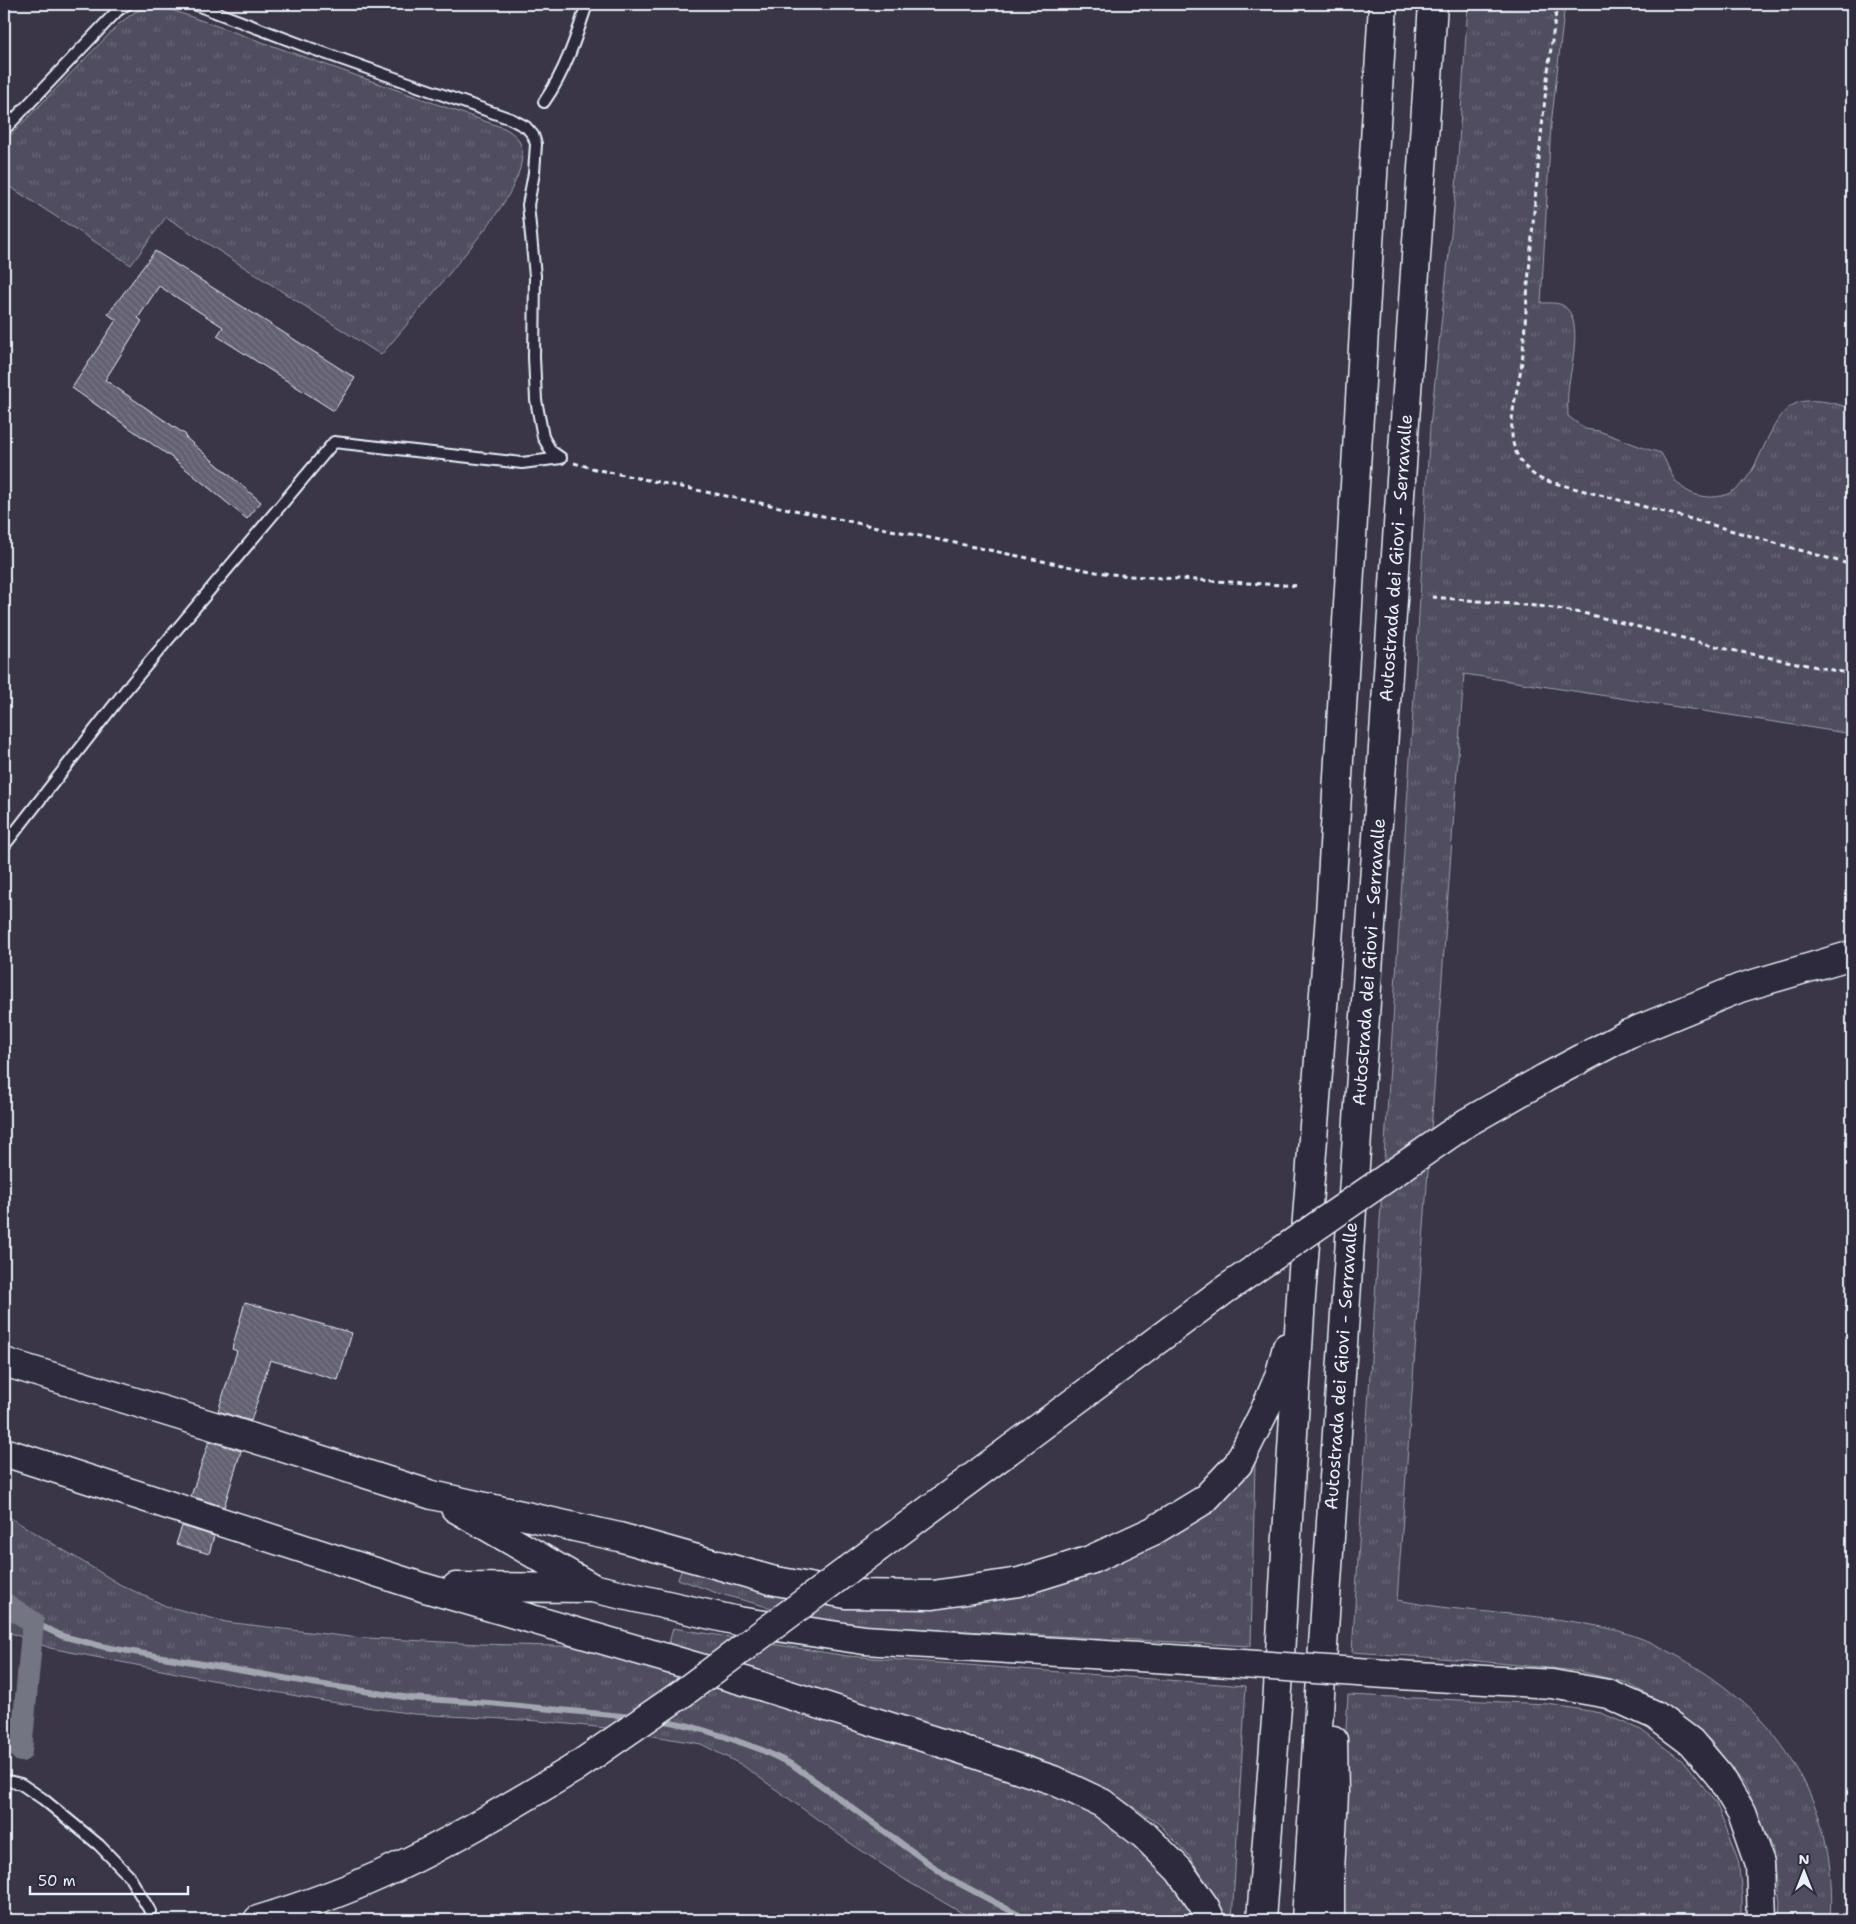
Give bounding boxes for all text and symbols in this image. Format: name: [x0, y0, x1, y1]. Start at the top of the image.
street label: Autostrada dei Giovi - Serravalle: [1374, 413, 1418, 703]
street label: Autostrada dei Giovi - Serravalle: [1347, 817, 1391, 1107]
street label: Autostrada dei Giovi - Serravalle: [1319, 1221, 1363, 1511]
north arrow: [1778, 1846, 1828, 1896]
text: N: [1798, 1850, 1810, 1868]
scale bar: [30, 1864, 188, 1896]
text: 50 m: [38, 1871, 76, 1891]

